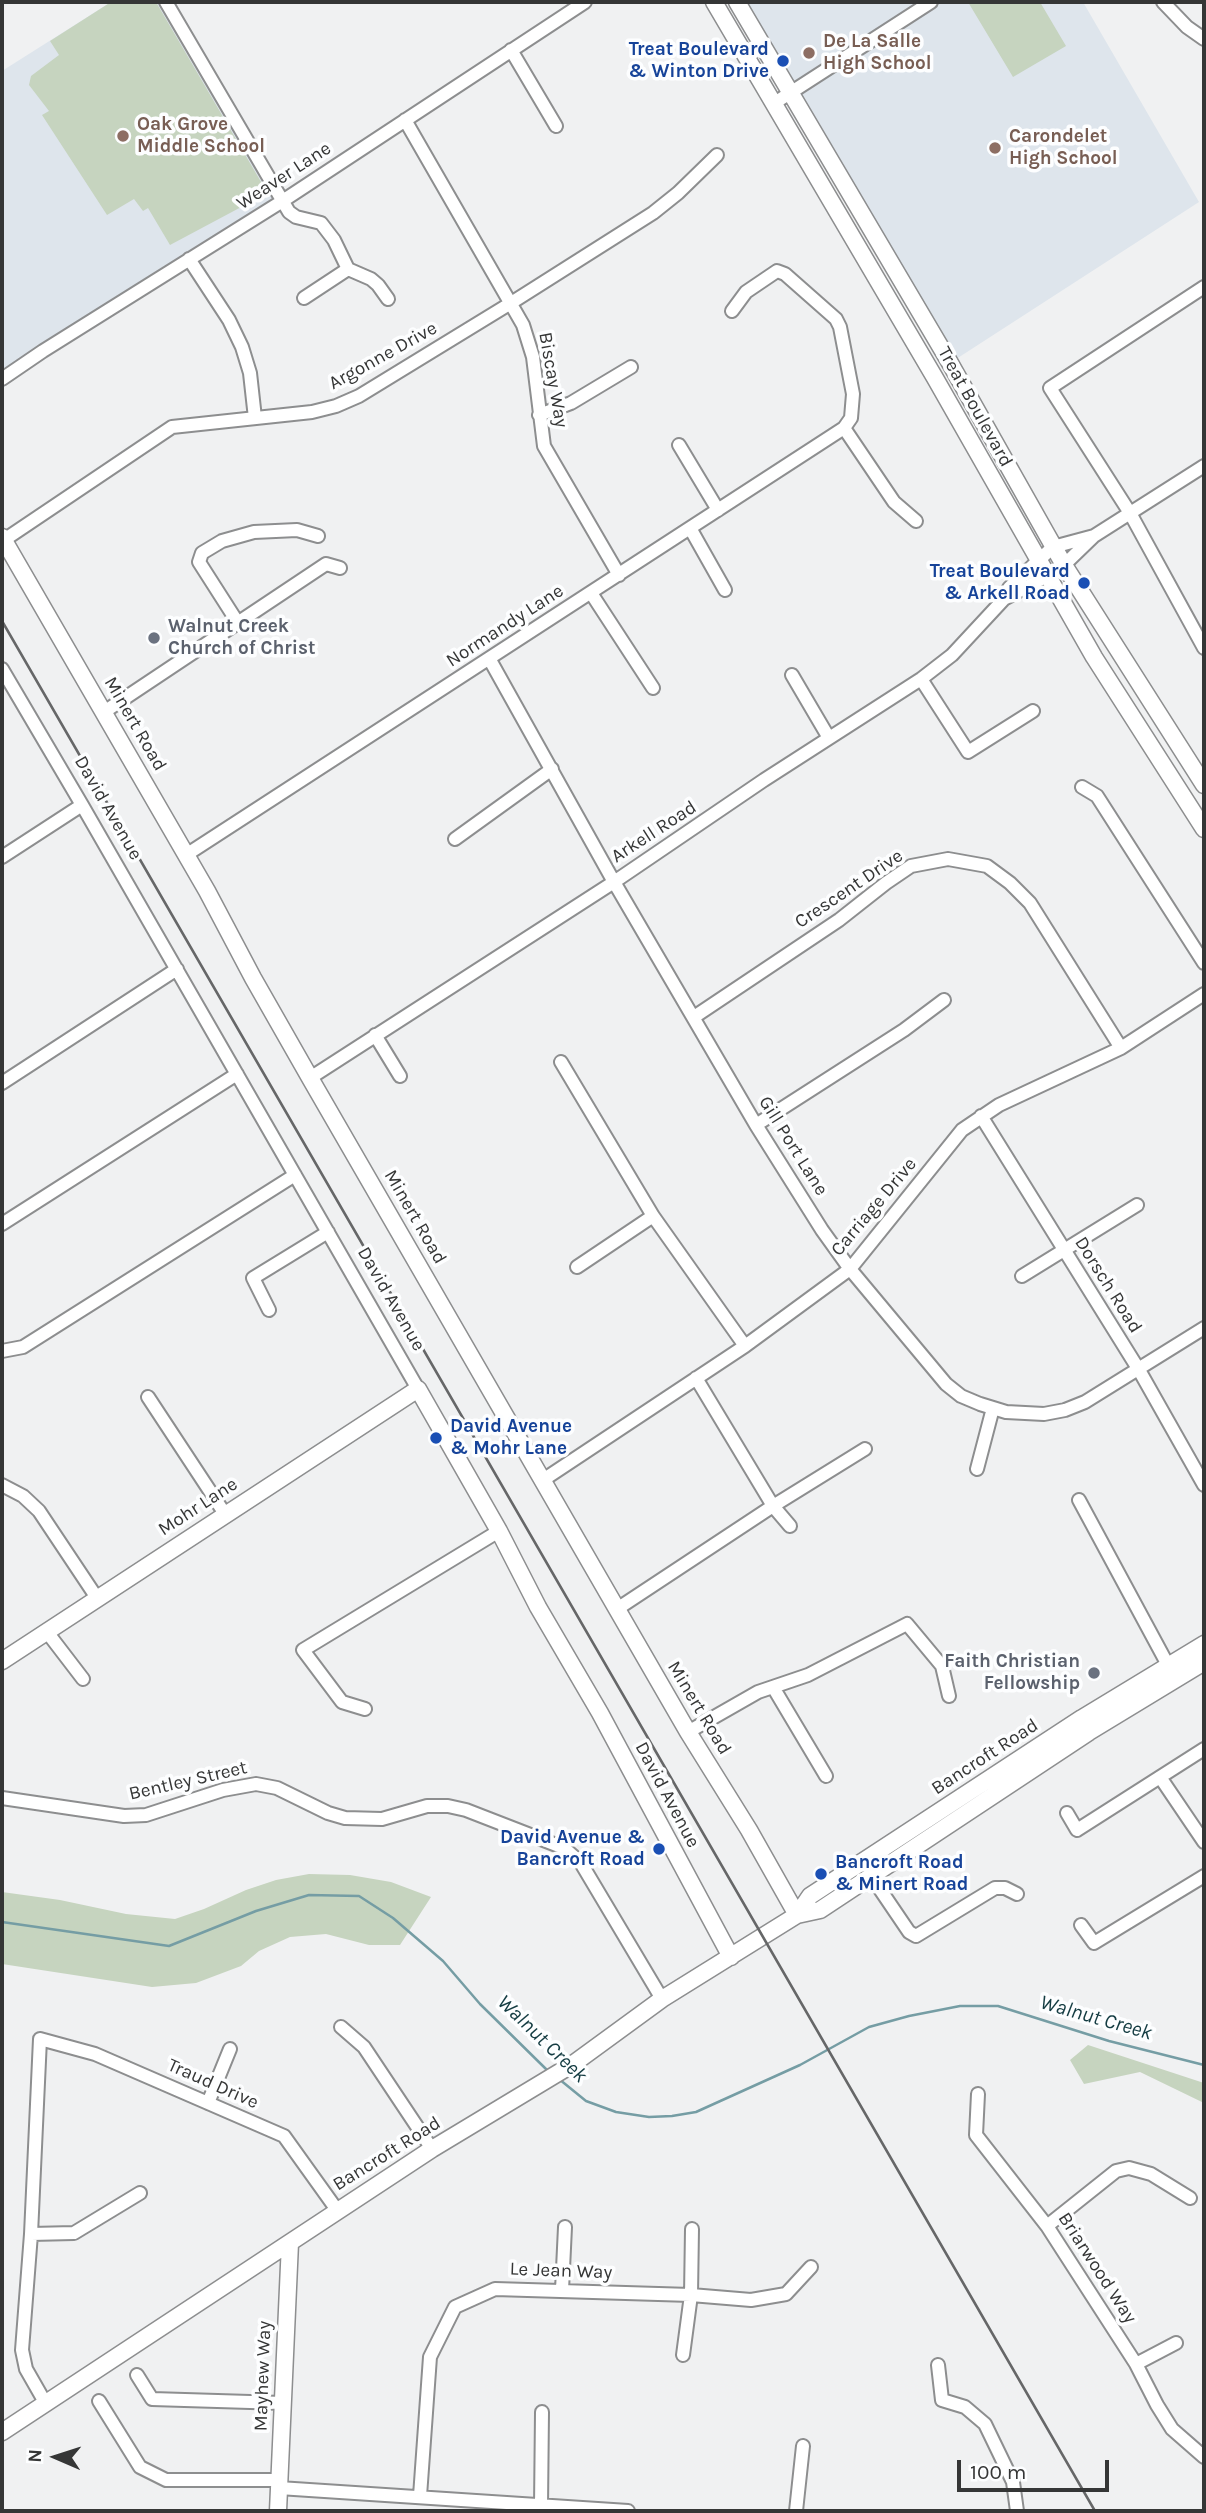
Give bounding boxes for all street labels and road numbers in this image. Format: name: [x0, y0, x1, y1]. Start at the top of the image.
street label: Weaver Lane: [233, 137, 335, 215]
street label: Argonne Drive: [325, 317, 441, 395]
street label: Biscay Way: [533, 330, 573, 430]
street label: Treat Boulevard: [933, 343, 1017, 471]
street label: Normandy Lane: [442, 580, 568, 672]
street label: Minert Road: [99, 673, 171, 775]
street label: David Avenue: [69, 752, 147, 864]
street label: Arkell Road: [607, 796, 701, 868]
street label: Crescent Drive: [791, 845, 907, 933]
street label: Gill Port Lane: [753, 1092, 833, 1200]
street label: Carriage Drive: [826, 1153, 922, 1261]
street label: Minert Road: [379, 1166, 451, 1268]
street label: Dorsch Road: [1069, 1233, 1147, 1337]
street label: David Avenue: [352, 1243, 430, 1355]
street label: Mohr Lane: [154, 1473, 242, 1541]
street label: Minert Road: [662, 1657, 736, 1759]
street label: Bancroft Road: [927, 1714, 1043, 1800]
street label: David Avenue: [630, 1738, 704, 1852]
street label: Bentley Street: [127, 1756, 249, 1806]
street label: Traud Drive: [164, 2054, 262, 2114]
street label: Bancroft Road: [329, 2112, 445, 2196]
street label: Briarwood Way: [1053, 2208, 1141, 2328]
street label: Le Jean Way: [509, 2258, 613, 2284]
street label: Mayhew Way: [250, 2320, 276, 2432]

